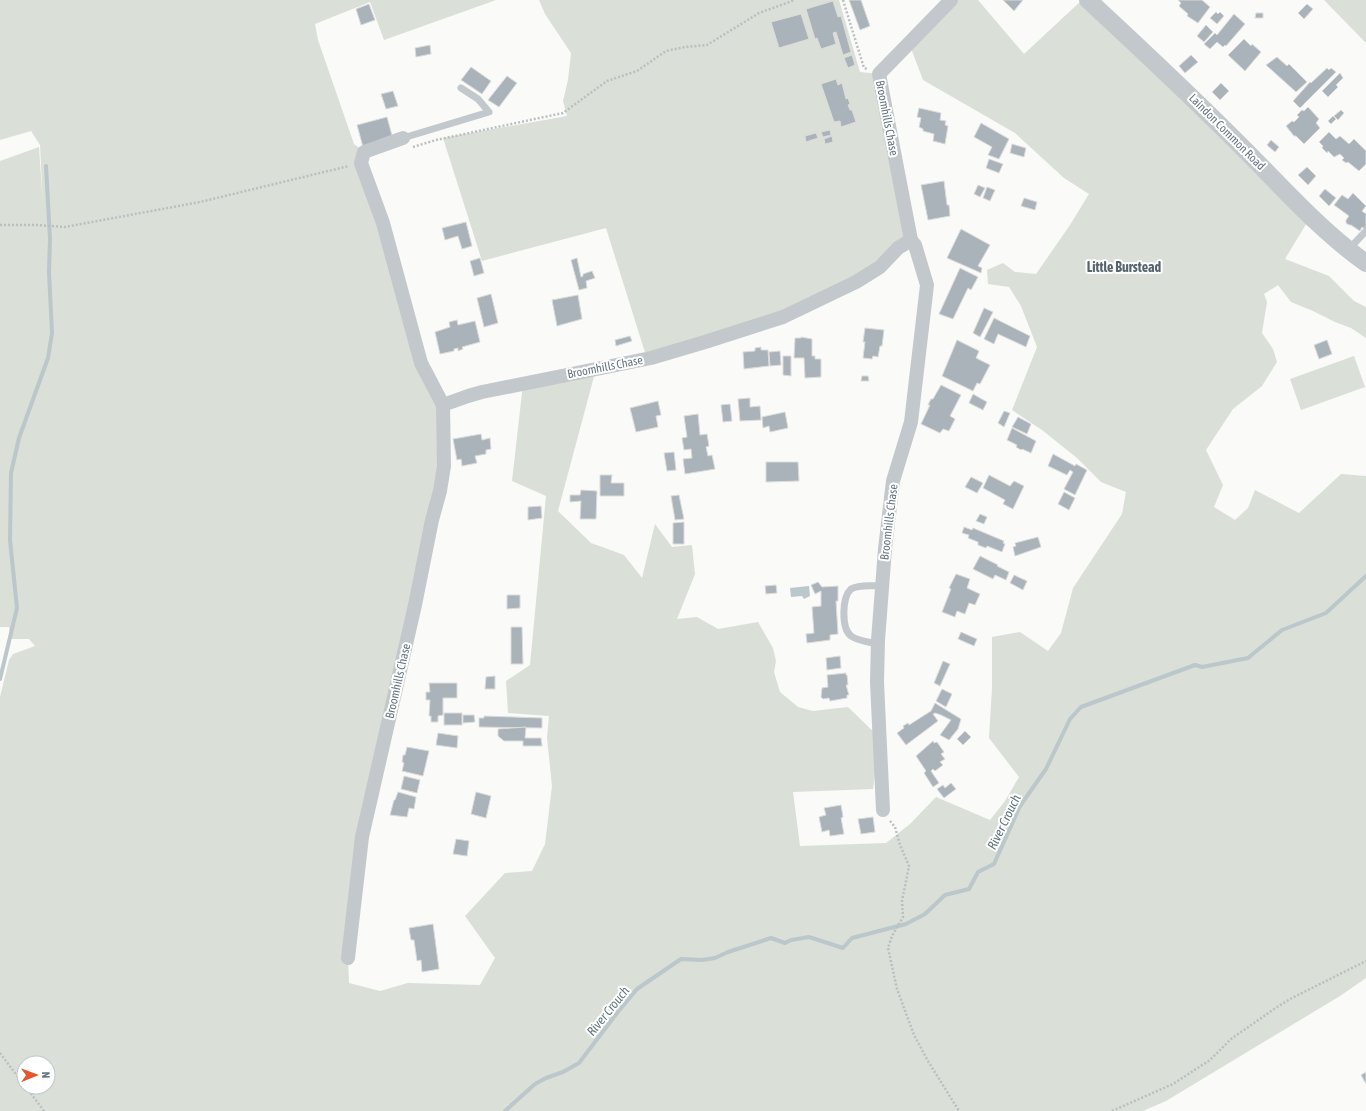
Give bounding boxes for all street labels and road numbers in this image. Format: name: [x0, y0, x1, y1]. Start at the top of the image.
street label: Broomhills Chase: [873, 79, 901, 157]
street label: Laindon Common Road: [1186, 91, 1268, 173]
street label: Broomhills Chase: [566, 353, 644, 381]
street label: Broomhills Chase: [877, 483, 901, 561]
street label: Broomhills Chase: [383, 642, 413, 720]

